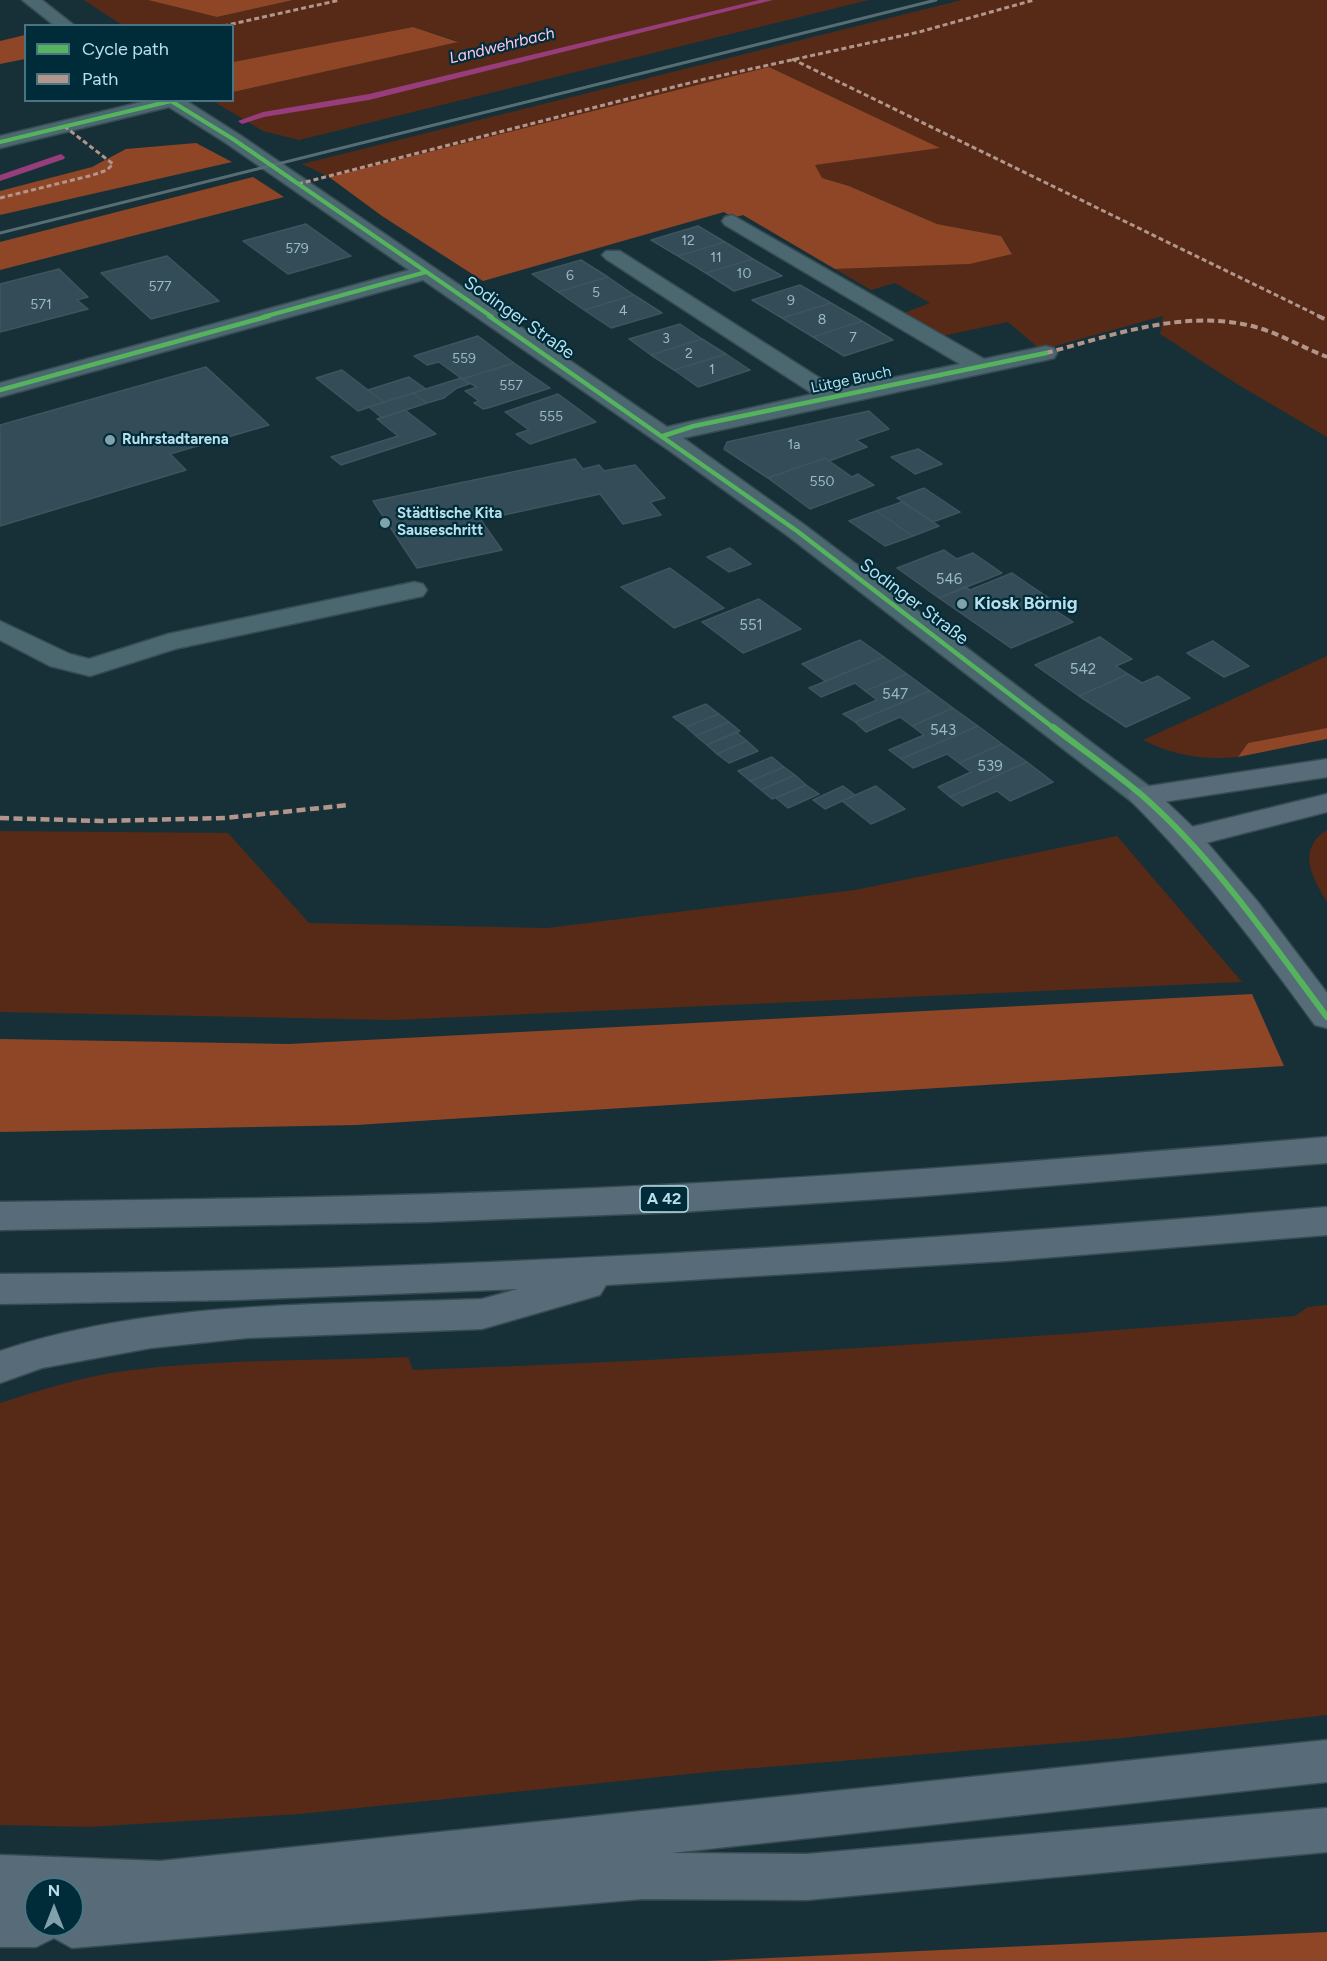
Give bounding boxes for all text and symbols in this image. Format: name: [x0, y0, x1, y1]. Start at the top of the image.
legend: [24, 24, 234, 102]
water label: Landwehrbach: [447, 24, 557, 68]
text: Cycle path: [82, 38, 169, 60]
text: Path: [82, 68, 118, 90]
house number: 12: [681, 233, 695, 249]
house number: 579: [285, 241, 309, 257]
house number: 11: [710, 250, 722, 266]
house number: 10: [737, 266, 751, 282]
house number: 6: [566, 268, 574, 284]
street label: Sodinger Straße: [459, 272, 579, 364]
house number: 577: [148, 279, 172, 295]
house number: 5: [592, 285, 600, 301]
house number: 9: [787, 293, 795, 309]
house number: 571: [30, 297, 52, 313]
house number: 4: [619, 303, 627, 319]
house number: 8: [818, 312, 826, 328]
house number: 7: [849, 330, 857, 346]
house number: 3: [662, 331, 670, 347]
house number: 2: [685, 346, 693, 362]
house number: 559: [452, 351, 476, 367]
house number: 1: [709, 362, 715, 378]
street label: Lütge Bruch: [809, 363, 893, 397]
house number: 557: [499, 378, 523, 394]
house number: 555: [539, 409, 563, 425]
place label: Ruhrstadtarena: [122, 431, 229, 449]
marker: Ruhrstadtarena: [103, 433, 117, 447]
house number: 1a: [788, 437, 800, 453]
house number: 550: [809, 474, 835, 490]
place label: Städtische Kita Sauseschritt: [397, 505, 502, 540]
marker: Städtische Kita Sauseschritt: [378, 516, 392, 530]
street label: Sodinger Straße: [855, 554, 973, 650]
house number: 546: [936, 571, 962, 589]
place label: Kiosk Börnig: [974, 593, 1078, 615]
marker: Kiosk Börnig: [955, 597, 969, 611]
house number: 551: [739, 617, 763, 635]
house number: 542: [1070, 661, 1096, 679]
house number: 547: [882, 686, 908, 704]
house number: 543: [930, 722, 956, 740]
house number: 539: [977, 758, 1003, 776]
road number: A 42: [640, 1186, 688, 1212]
north arrow: [24, 1877, 84, 1937]
text: N: [48, 1881, 60, 1900]

